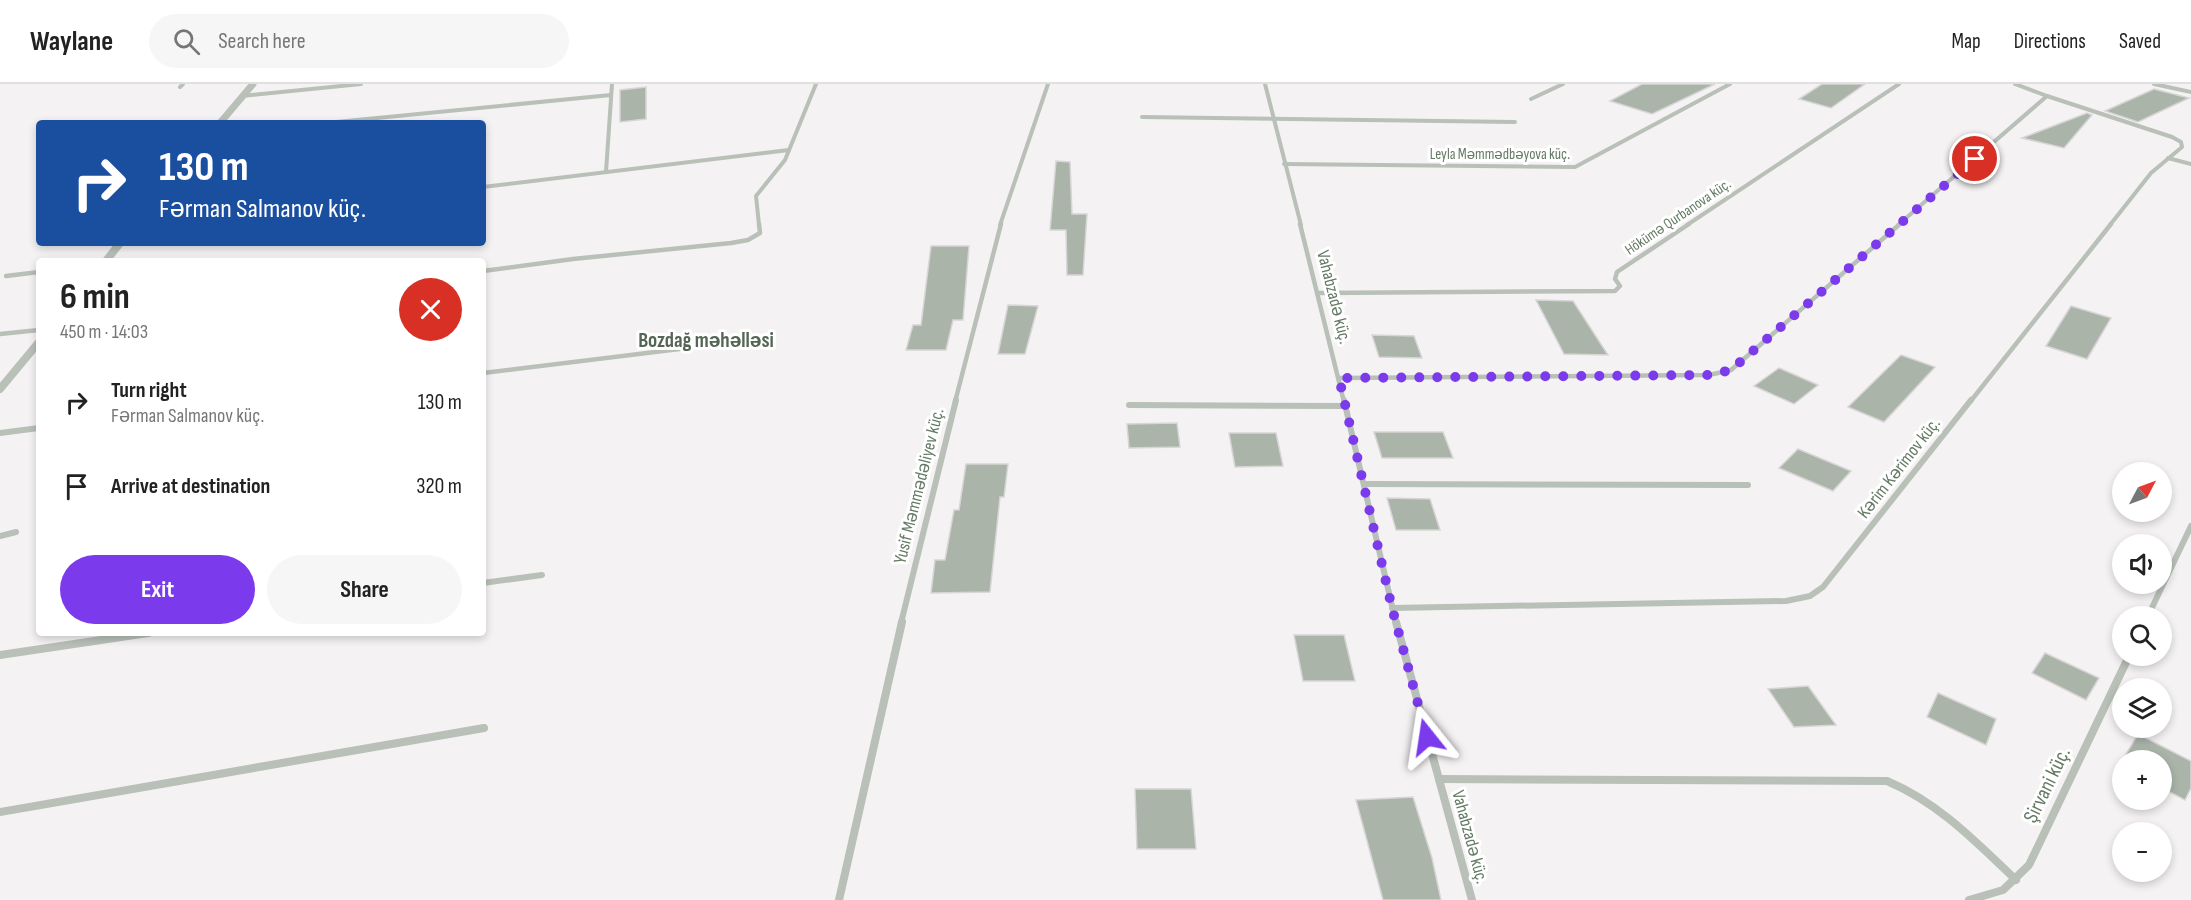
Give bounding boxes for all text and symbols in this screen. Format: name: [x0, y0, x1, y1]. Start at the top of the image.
search box: [149, 14, 569, 68]
text: Waylane: [30, 25, 113, 58]
icon: search: [170, 25, 203, 58]
text: Search here: [218, 28, 306, 55]
text: Map: [1951, 29, 1981, 54]
text: Directions: [2014, 29, 2086, 54]
text: Saved: [2119, 29, 2161, 54]
pin: [1949, 133, 2000, 184]
text: 130 m: [159, 142, 249, 193]
icon: arrive: [1958, 142, 1991, 175]
icon: right: [60, 144, 138, 222]
street label: Leyla Məmmədbəyova küç.: [1430, 145, 1570, 164]
street label: Hökümə Qurbanova küç.: [1621, 174, 1735, 259]
text: Fərman Salmanov küç.: [159, 193, 366, 225]
street label: Vahabzadə küç.: [1312, 248, 1356, 346]
text: 6 min: [60, 276, 130, 319]
button: close: [399, 278, 462, 341]
text: 450 m · 14:03: [60, 320, 148, 344]
district label: Bozdağ məhəlləsi: [638, 328, 774, 353]
text: Turn right: [111, 377, 187, 404]
icon: right: [60, 386, 93, 419]
text: 130 m: [418, 389, 462, 416]
text: Fərman Salmanov küç.: [111, 404, 264, 428]
street label: Yusif Məmmədəliyev küç.: [889, 406, 949, 566]
street label: Kərim Kərimov küç.: [1853, 413, 1945, 523]
north arrow: [2112, 462, 2172, 522]
map controls: [2112, 462, 2172, 882]
icon: arrive: [60, 470, 93, 503]
text: Arrive at destination: [111, 473, 270, 500]
text: 320 m: [416, 473, 462, 500]
button: sound: [2112, 534, 2172, 594]
button: Exit: [60, 555, 255, 624]
button: Share: [267, 555, 462, 624]
button: search: [2112, 606, 2172, 666]
button: layers: [2112, 678, 2172, 738]
position arrow: [1395, 705, 1459, 769]
street label: Şirvani küç.: [2018, 743, 2076, 827]
button: +: [2112, 750, 2172, 810]
street label: Vahabzadə küç.: [1447, 788, 1493, 886]
button: −: [2112, 822, 2172, 882]

